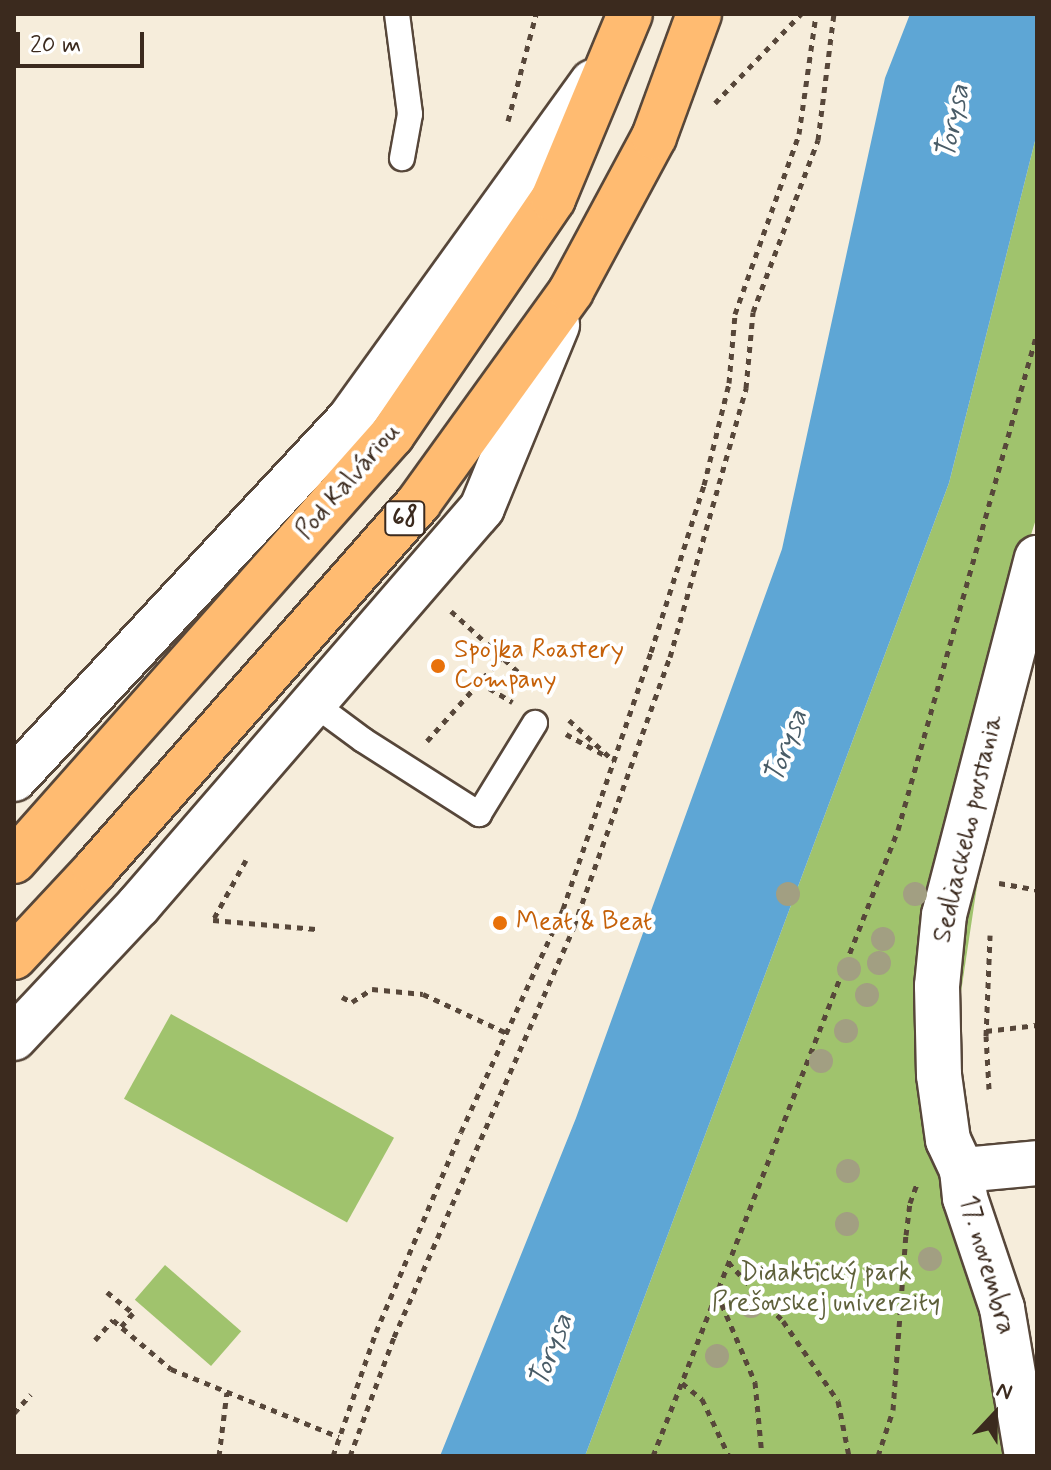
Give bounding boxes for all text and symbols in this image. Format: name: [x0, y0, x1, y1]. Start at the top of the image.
scale bar: [20, 16, 148, 66]
text: 20 m: [30, 30, 81, 61]
water label: Torysa: [930, 81, 978, 163]
street label: Pod Kalváriou: [289, 417, 409, 547]
road number: 68: [383, 498, 427, 538]
place label: Spojka Roastery Company: [454, 635, 625, 696]
marker: Spojka Roastery Company: [429, 657, 447, 675]
water label: Torysa: [758, 706, 816, 788]
street label: Sedliackeho povstania: [928, 712, 1010, 946]
place label: Meat & Beat: [516, 907, 653, 939]
marker: Meat & Beat: [491, 914, 509, 932]
street label: 17. novembra: [951, 1192, 1021, 1338]
park label: Didaktický park Prešovskej univerzity: [711, 1258, 941, 1320]
water label: Torysa: [523, 1310, 581, 1392]
north arrow: [955, 1374, 1035, 1454]
text: N: [992, 1376, 1016, 1407]

